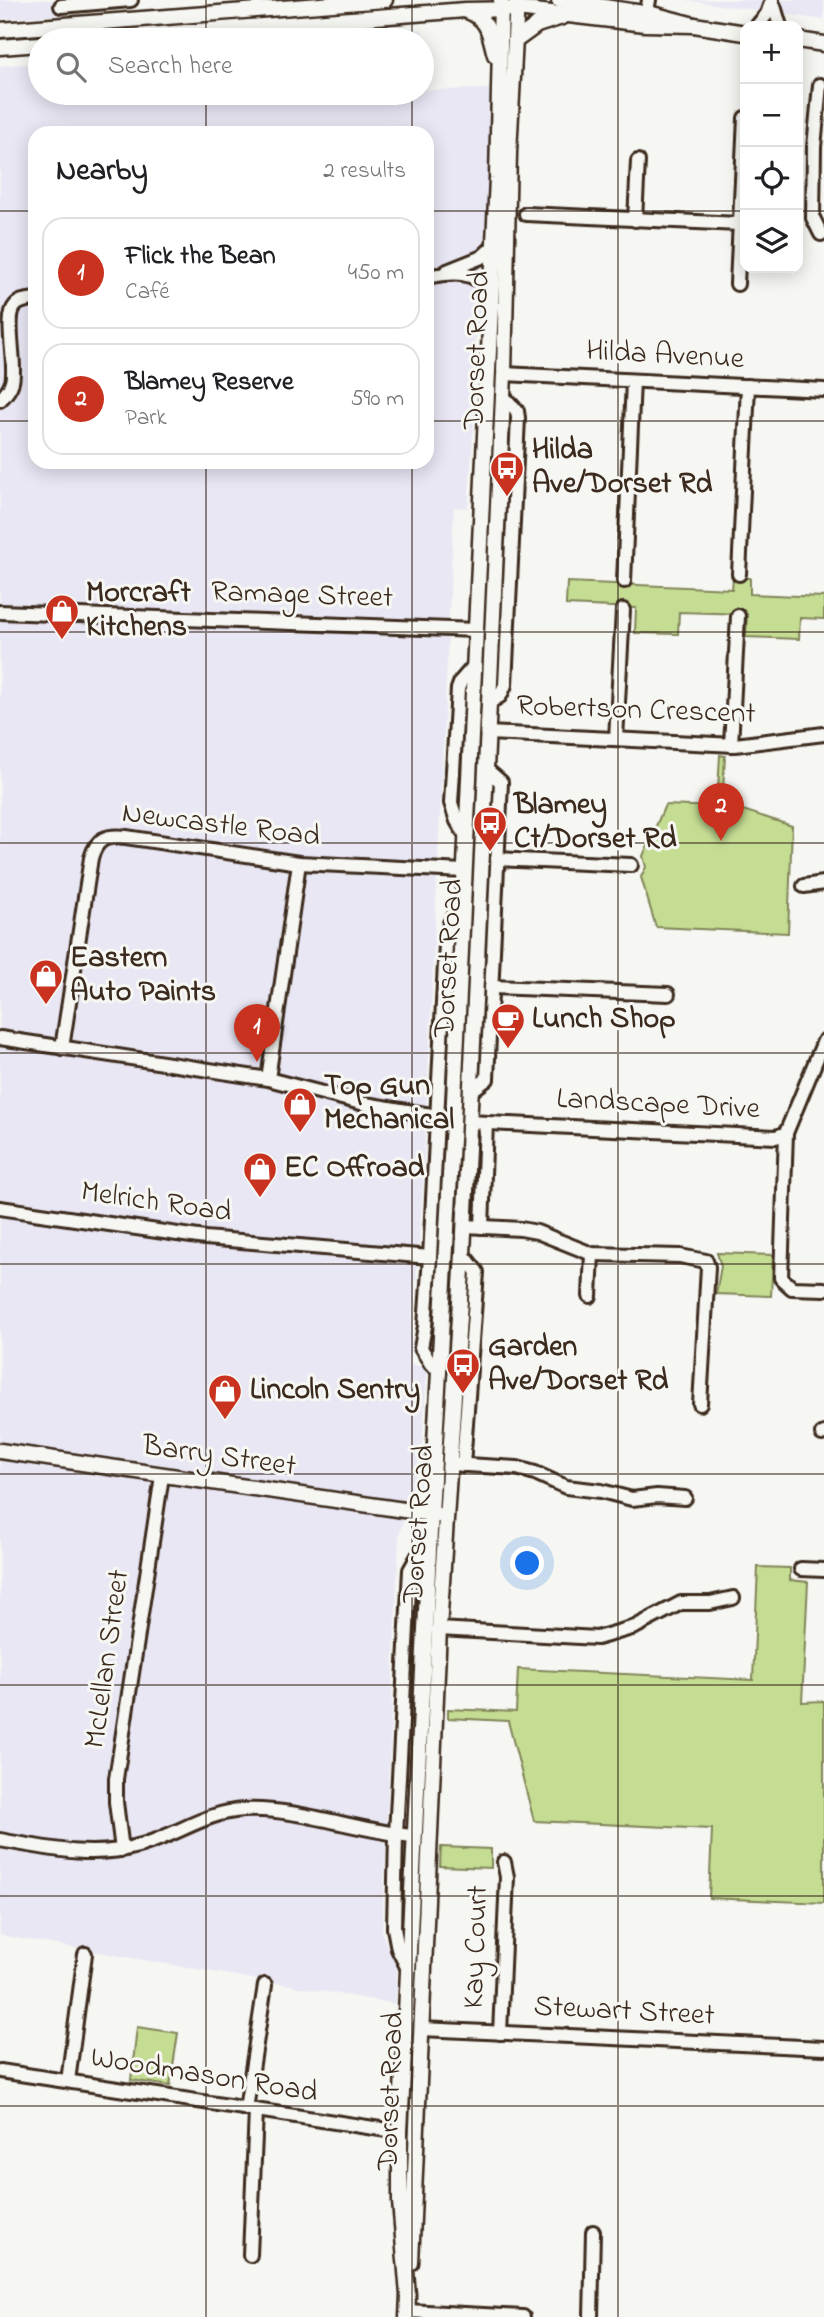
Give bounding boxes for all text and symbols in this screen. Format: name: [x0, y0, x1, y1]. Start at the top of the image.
map controls: [740, 21, 803, 273]
button: +: [740, 21, 803, 84]
search box: [28, 28, 434, 105]
icon: search: [52, 48, 90, 86]
text: Search here: [108, 48, 233, 86]
button: −: [740, 84, 803, 147]
button: locate: [740, 147, 803, 210]
text: Nearby: [56, 150, 148, 194]
text: 2 results: [323, 155, 406, 188]
button: layers: [740, 210, 803, 273]
text: Flick the Bean: [125, 238, 276, 276]
text: 1: [77, 257, 85, 290]
text: 450 m: [348, 257, 404, 290]
street label: Dorset Road: [453, 270, 503, 431]
text: Café: [125, 276, 170, 309]
street label: Hilda Avenue: [585, 330, 746, 382]
text: Blamey Reserve: [125, 364, 294, 402]
text: 2: [75, 383, 87, 416]
text: 590 m: [350, 383, 404, 416]
text: Park: [125, 402, 167, 435]
place label: Hilda Ave/Dorset Rd: [532, 429, 712, 507]
bus stop icon: Hilda Ave/Dorset Rd: [488, 449, 526, 498]
street label: Ramage Street: [210, 571, 394, 621]
place label: Morcraft Kitchens: [86, 572, 192, 650]
shop icon: Morcraft Kitchens: [43, 592, 81, 641]
street label: Robertson Crescent: [516, 685, 756, 737]
pin: 2: [698, 783, 744, 841]
place label: Blamey Ct/Dorset Rd: [512, 784, 677, 862]
street label: Newcastle Road: [119, 792, 323, 860]
bus stop icon: Blamey Ct/Dorset Rd: [471, 804, 509, 853]
street label: Dorset Road: [424, 878, 476, 1039]
place label: Eastern Auto Paints: [70, 937, 216, 1015]
shop icon: Eastern Auto Paints: [27, 957, 65, 1006]
place label: Lunch Shop: [532, 998, 675, 1042]
cafe icon: Lunch Shop: [489, 1001, 527, 1050]
pin: 1: [234, 1004, 280, 1062]
place label: Top Gun Mechanical: [324, 1065, 454, 1143]
street label: Landscape Drive: [555, 1078, 761, 1132]
shop icon: Top Gun Mechanical: [281, 1085, 319, 1134]
place label: EC Offroad: [284, 1147, 425, 1191]
shop icon: EC Offroad: [241, 1150, 279, 1199]
street label: Melrich Road: [78, 1171, 234, 1235]
place label: Garden Ave/Dorset Rd: [488, 1326, 668, 1404]
bus stop icon: Garden Ave/Dorset Rd: [444, 1346, 482, 1395]
place label: Lincoln Sentry: [250, 1369, 420, 1413]
shop icon: Lincoln Sentry: [206, 1372, 244, 1421]
street label: Barry Street: [138, 1424, 299, 1490]
street label: Dorset Road: [392, 1443, 447, 1606]
your location: [510, 1546, 544, 1580]
street label: McLellan Street: [74, 1567, 142, 1751]
street label: Kay Court: [453, 1885, 501, 2009]
street label: Stewart Street: [532, 1985, 716, 2039]
street label: Dorset Road: [367, 2011, 417, 2172]
street label: Woodmason Road: [87, 2036, 321, 2116]

